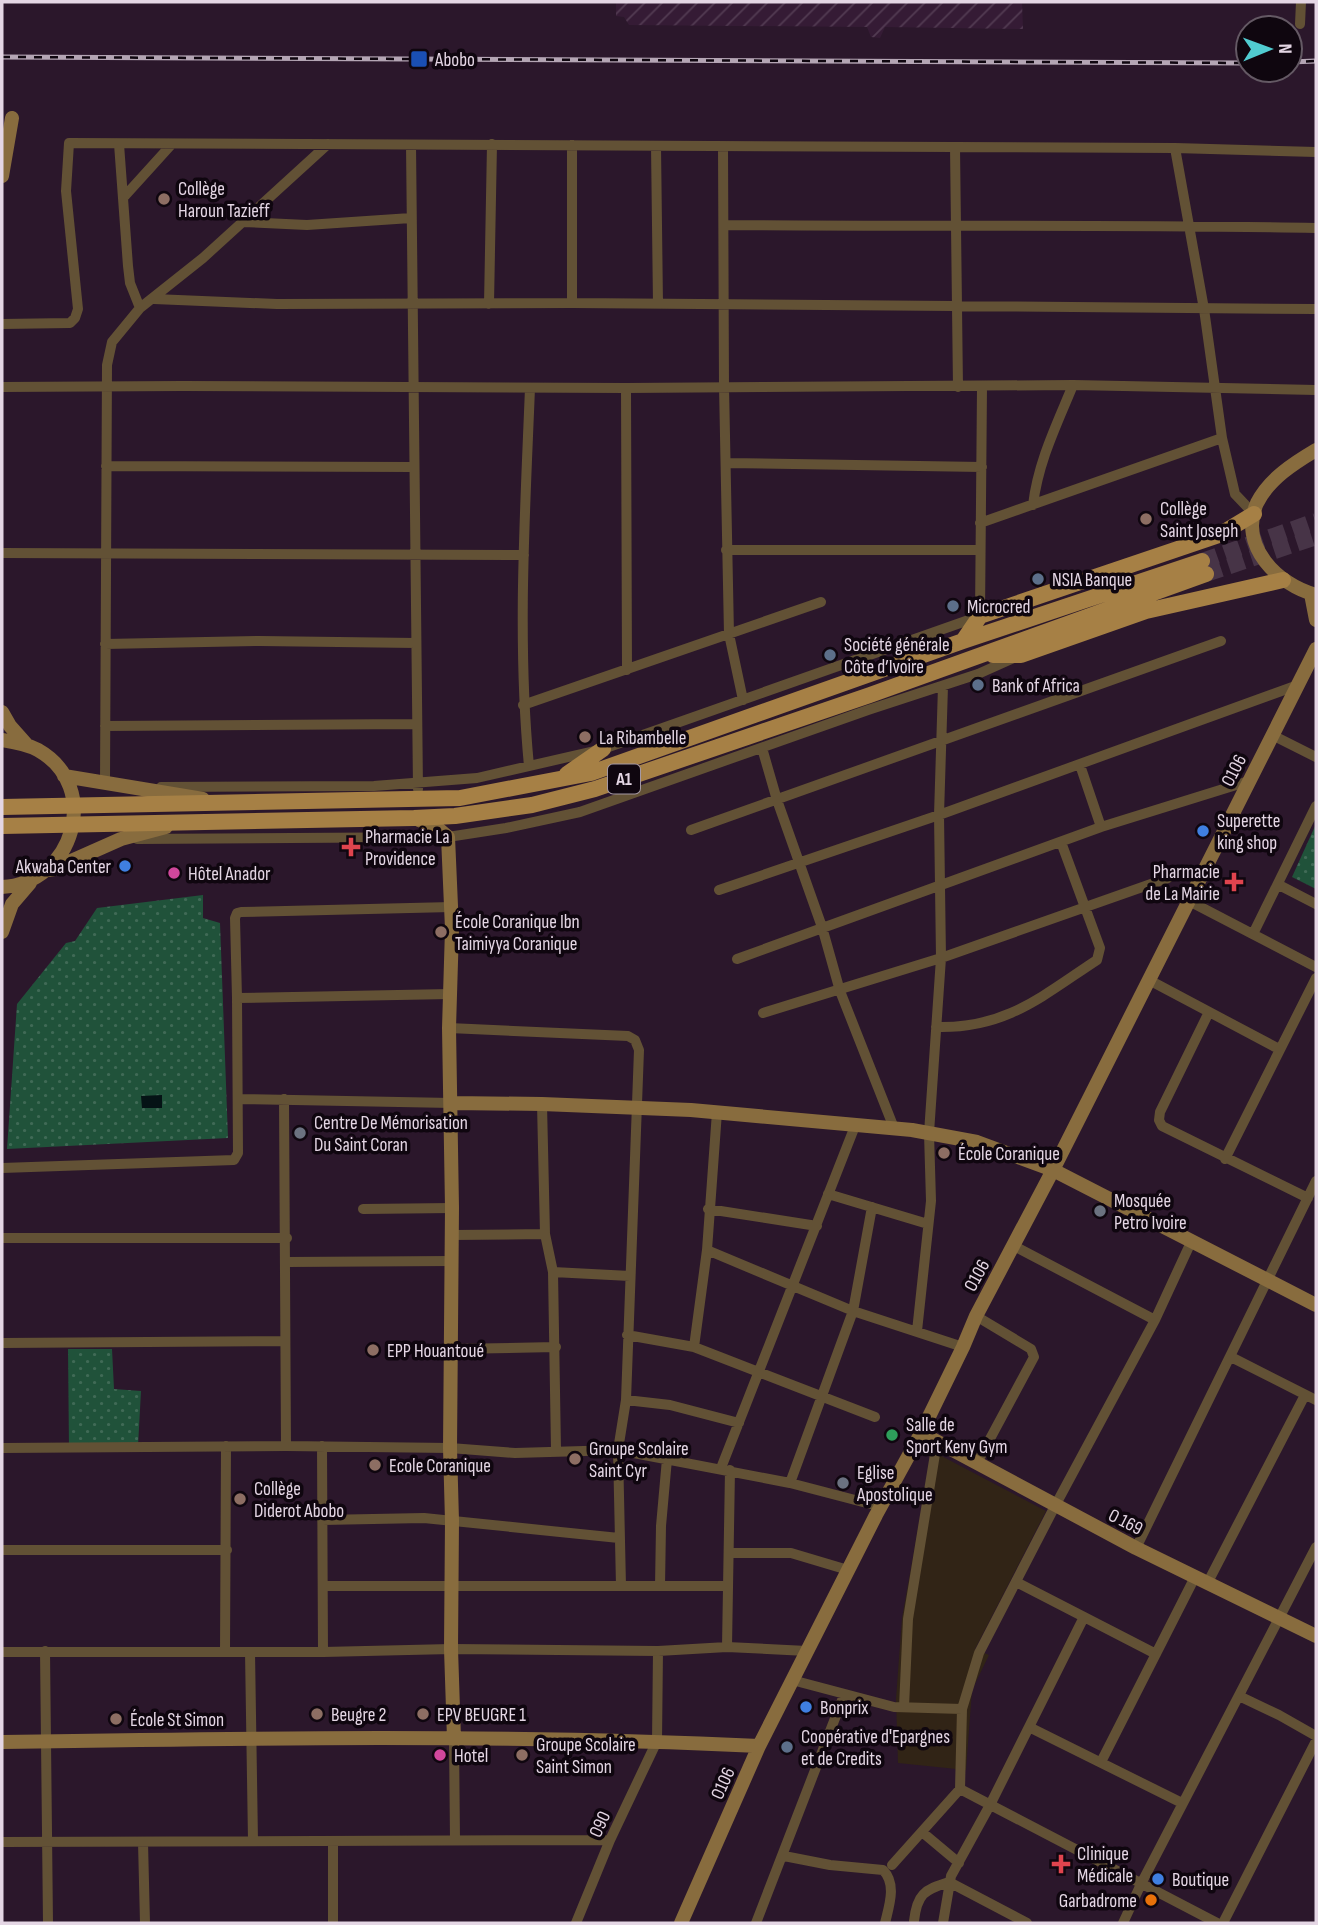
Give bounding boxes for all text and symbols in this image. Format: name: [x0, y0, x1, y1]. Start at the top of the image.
north arrow: [1234, 14, 1304, 84]
text: N: [1273, 43, 1296, 54]
marker: Abobo: [409, 49, 429, 69]
place label: Abobo: [434, 49, 475, 72]
place label: Collège Haroun Tazieff: [178, 178, 270, 223]
marker: Collège Haroun Tazieff: [156, 191, 172, 207]
place label: Collège Saint Joseph: [1160, 498, 1238, 543]
marker: Collège Saint Joseph: [1138, 511, 1154, 527]
place label: NSIA Banque: [1052, 569, 1132, 592]
marker: NSIA Banque: [1030, 571, 1046, 587]
place label: Microcred: [967, 596, 1031, 619]
marker: Microcred: [945, 598, 961, 614]
place label: Société générale Côte d’Ivoire: [844, 634, 950, 679]
marker: Société générale Côte d’Ivoire: [822, 647, 838, 663]
place label: Bank of Africa: [992, 675, 1080, 698]
marker: Bank of Africa: [970, 677, 986, 693]
place label: La Ribambelle: [599, 727, 686, 750]
marker: La Ribambelle: [577, 729, 593, 745]
street label: O106: [1217, 751, 1252, 791]
road number: A1: [608, 764, 640, 794]
place label: Superette king shop: [1217, 810, 1280, 855]
marker: Superette king shop: [1195, 823, 1211, 839]
place label: Pharmacie La Providence: [365, 826, 450, 871]
marker: Pharmacie La Providence: [343, 839, 359, 855]
place label: Akwaba Center: [15, 856, 112, 879]
marker: Akwaba Center: [117, 858, 133, 874]
place label: Pharmacie de La Mairie: [1145, 861, 1220, 906]
place label: Hôtel Anador: [188, 863, 271, 886]
marker: Hôtel Anador: [166, 865, 182, 881]
marker: Pharmacie de La Mairie: [1226, 874, 1242, 890]
place label: École Coranique Ibn Taimiyya Coranique: [455, 911, 580, 956]
marker: École Coranique Ibn Taimiyya Coranique: [433, 924, 449, 940]
place label: Centre De Mémorisation Du Saint Coran: [314, 1112, 468, 1157]
marker: Centre De Mémorisation Du Saint Coran: [292, 1125, 308, 1141]
place label: École Coranique: [958, 1143, 1060, 1166]
marker: École Coranique: [936, 1145, 952, 1161]
place label: Mosquée Petro Ivoire: [1114, 1190, 1187, 1235]
marker: Mosquée Petro Ivoire: [1092, 1203, 1108, 1219]
street label: O106: [959, 1256, 995, 1296]
place label: EPP Houantoué: [387, 1340, 484, 1363]
marker: EPP Houantoué: [365, 1342, 381, 1358]
place label: Salle de Sport Keny Gym: [906, 1414, 1007, 1459]
marker: Salle de Sport Keny Gym: [884, 1427, 900, 1443]
place label: Groupe Scolaire Saint Cyr: [589, 1438, 689, 1483]
marker: Groupe Scolaire Saint Cyr: [567, 1451, 583, 1467]
place label: Ecole Coranique: [389, 1455, 491, 1478]
marker: Ecole Coranique: [367, 1457, 383, 1473]
place label: Eglise Apostolique: [856, 1462, 933, 1507]
marker: Eglise Apostolique: [835, 1475, 851, 1491]
place label: Collège Diderot Abobo: [254, 1478, 344, 1523]
marker: Collège Diderot Abobo: [232, 1491, 248, 1507]
street label: O 169: [1104, 1504, 1146, 1541]
place label: Bonprix: [820, 1697, 868, 1720]
marker: Bonprix: [798, 1699, 814, 1715]
place label: Beugre 2: [331, 1704, 386, 1727]
place label: EPV BEUGRE 1: [437, 1704, 526, 1727]
marker: Beugre 2: [309, 1706, 325, 1722]
marker: EPV BEUGRE 1: [415, 1706, 431, 1722]
place label: École St Simon: [130, 1709, 224, 1732]
marker: École St Simon: [108, 1711, 124, 1727]
place label: Coopérative d'Epargnes et de Credits: [801, 1726, 950, 1771]
place label: Groupe Scolaire Saint Simon: [536, 1734, 636, 1779]
marker: Coopérative d'Epargnes et de Credits: [779, 1739, 795, 1755]
place label: Hotel: [454, 1745, 488, 1768]
marker: Hotel: [432, 1747, 448, 1763]
marker: Groupe Scolaire Saint Simon: [514, 1747, 530, 1763]
street label: O106: [706, 1764, 741, 1803]
street label: O90: [585, 1808, 616, 1841]
place label: Clinique Médicale: [1077, 1843, 1133, 1888]
marker: Clinique Médicale: [1051, 1854, 1071, 1874]
place label: Boutique: [1172, 1869, 1229, 1892]
marker: Boutique: [1150, 1871, 1166, 1887]
place label: Garbadrome: [1059, 1890, 1137, 1913]
marker: Garbadrome: [1143, 1892, 1159, 1908]

